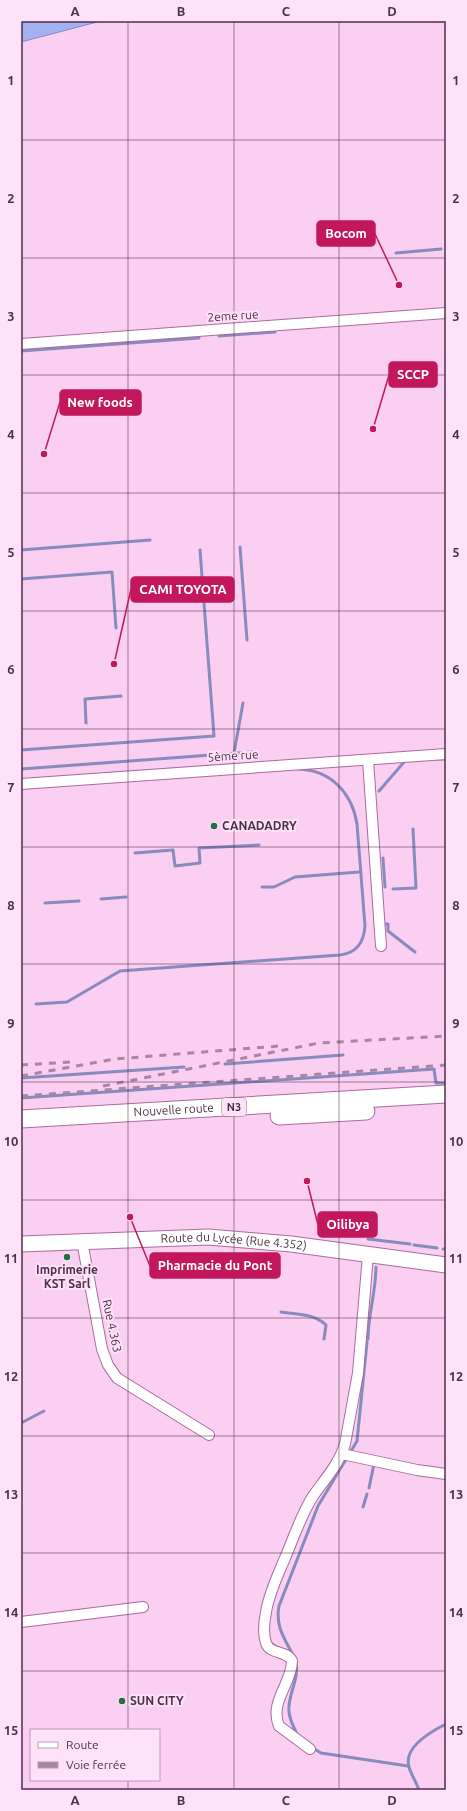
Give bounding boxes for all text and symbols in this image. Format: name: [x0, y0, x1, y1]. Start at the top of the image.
text: A: [70, 4, 80, 18]
text: B: [177, 4, 186, 18]
text: C: [282, 4, 291, 18]
text: D: [387, 4, 397, 18]
text: 1: [7, 73, 15, 87]
text: 1: [452, 73, 460, 87]
text: 2: [7, 191, 15, 205]
text: 2: [452, 191, 460, 205]
callout: Bocom: [317, 221, 375, 246]
text: Bocom: [325, 226, 367, 240]
street label: 2eme rue: [207, 307, 259, 324]
text: 3: [7, 309, 15, 323]
text: 3: [452, 309, 460, 323]
callout: SCCP: [389, 362, 437, 387]
text: SCCP: [397, 367, 429, 381]
callout: New foods: [60, 390, 141, 415]
text: New foods: [67, 395, 133, 409]
text: 4: [7, 427, 15, 441]
text: 4: [452, 427, 460, 441]
text: 5: [7, 545, 15, 559]
text: 5: [452, 545, 460, 559]
callout: CAMI TOYOTA: [131, 577, 234, 602]
text: CAMI TOYOTA: [139, 582, 227, 596]
text: 6: [7, 662, 15, 676]
text: 6: [452, 662, 460, 676]
street label: 5ème rue: [207, 747, 259, 764]
text: 7: [7, 780, 15, 794]
text: 7: [452, 780, 460, 794]
place label: CANADADRY: [222, 819, 297, 832]
marker: CANADADRY: [209, 821, 219, 831]
text: 8: [7, 898, 15, 912]
text: 8: [452, 898, 460, 912]
text: 9: [7, 1016, 15, 1030]
text: 9: [452, 1016, 460, 1030]
road number: N3: [222, 1098, 246, 1116]
street label: Nouvelle route: [133, 1101, 214, 1118]
text: 10: [4, 1134, 18, 1148]
text: 10: [449, 1134, 463, 1148]
callout: Oilibya: [318, 1212, 377, 1237]
text: Oilibya: [327, 1217, 369, 1231]
street label: Route du Lycée (Rue 4.352): [160, 1230, 308, 1253]
text: 11: [4, 1251, 18, 1265]
text: 11: [449, 1251, 463, 1265]
marker: Imprimerie KST Sarl: [62, 1252, 72, 1262]
callout: Pharmacie du Pont: [150, 1253, 280, 1278]
text: Pharmacie du Pont: [158, 1258, 273, 1272]
place label: Imprimerie KST Sarl: [36, 1263, 98, 1290]
street label: Rue 4.363: [101, 1298, 124, 1354]
text: 12: [4, 1369, 18, 1383]
text: 12: [449, 1369, 463, 1383]
text: 13: [4, 1487, 18, 1501]
text: 13: [449, 1487, 463, 1501]
text: 14: [4, 1605, 18, 1619]
text: 14: [449, 1605, 463, 1619]
place label: SUN CITY: [130, 1694, 184, 1707]
marker: SUN CITY: [117, 1696, 127, 1706]
text: 15: [4, 1723, 18, 1737]
text: 15: [449, 1723, 463, 1737]
legend: [30, 1729, 160, 1781]
text: Route: [66, 1738, 99, 1751]
text: Voie ferrée: [66, 1758, 126, 1771]
text: A: [70, 1793, 80, 1807]
text: B: [177, 1793, 186, 1807]
text: C: [282, 1793, 291, 1807]
text: D: [387, 1793, 397, 1807]

